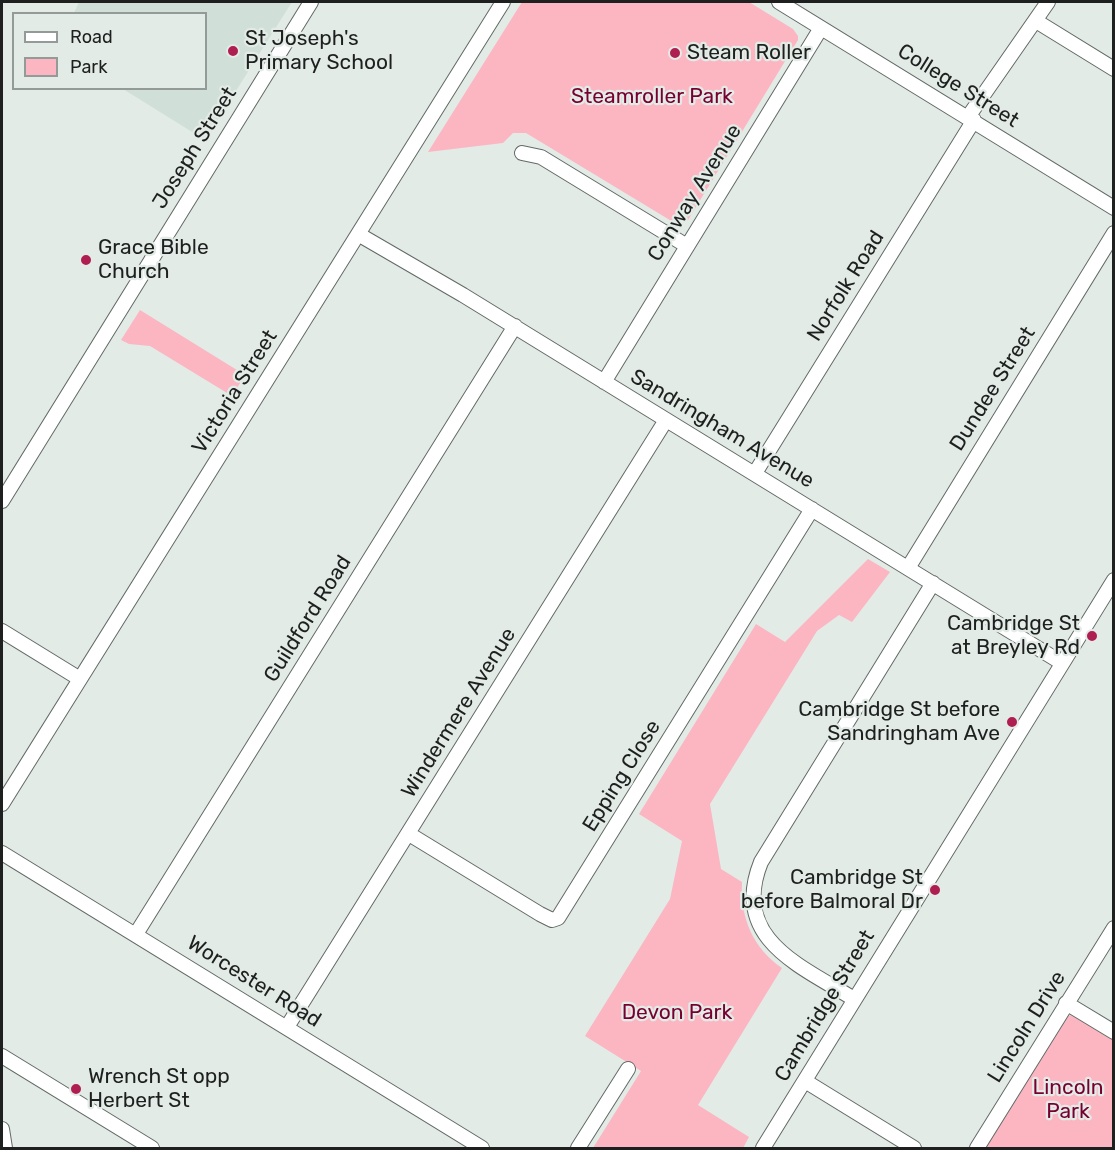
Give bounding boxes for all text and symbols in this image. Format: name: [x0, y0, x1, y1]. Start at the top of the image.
legend: [12, 12, 207, 90]
text: Road: [70, 26, 113, 48]
place label: St Joseph's Primary School: [245, 26, 393, 76]
street label: College Street: [893, 39, 1023, 133]
place label: Steam Roller: [687, 40, 811, 66]
marker: St Joseph's Primary School: [226, 44, 240, 58]
marker: Steam Roller: [668, 46, 682, 60]
text: Park: [70, 56, 107, 78]
street label: Joseph Street: [147, 82, 243, 214]
park label: Steamroller Park: [571, 84, 733, 110]
street label: Conway Avenue: [643, 120, 747, 266]
street label: Norfolk Road: [802, 226, 890, 346]
place label: Grace Bible Church: [98, 235, 209, 285]
marker: Grace Bible Church: [79, 253, 93, 267]
street label: Dundee Street: [945, 322, 1041, 456]
street label: Victoria Street: [187, 325, 283, 459]
street label: Sandringham Avenue: [626, 364, 818, 494]
street label: Guildford Road: [259, 551, 357, 687]
place label: Cambridge St at Breyley Rd: [947, 611, 1080, 661]
street label: Windermere Avenue: [397, 623, 521, 803]
marker: Cambridge St at Breyley Rd: [1085, 629, 1099, 643]
place label: Cambridge St before Sandringham Ave: [798, 697, 1000, 747]
marker: Cambridge St before Sandringham Ave: [1005, 715, 1019, 729]
street label: Epping Close: [578, 716, 666, 836]
place label: Cambridge St before Balmoral Dr: [741, 865, 923, 915]
marker: Cambridge St before Balmoral Dr: [928, 883, 942, 897]
street label: Cambridge Street: [770, 926, 880, 1086]
street label: Worcester Road: [182, 931, 326, 1033]
street label: Lincoln Drive: [983, 967, 1071, 1087]
park label: Devon Park: [622, 1000, 732, 1026]
place label: Wrench St opp Herbert St: [88, 1064, 230, 1114]
park label: Lincoln Park: [1032, 1075, 1104, 1125]
marker: Wrench St opp Herbert St: [69, 1082, 83, 1096]

